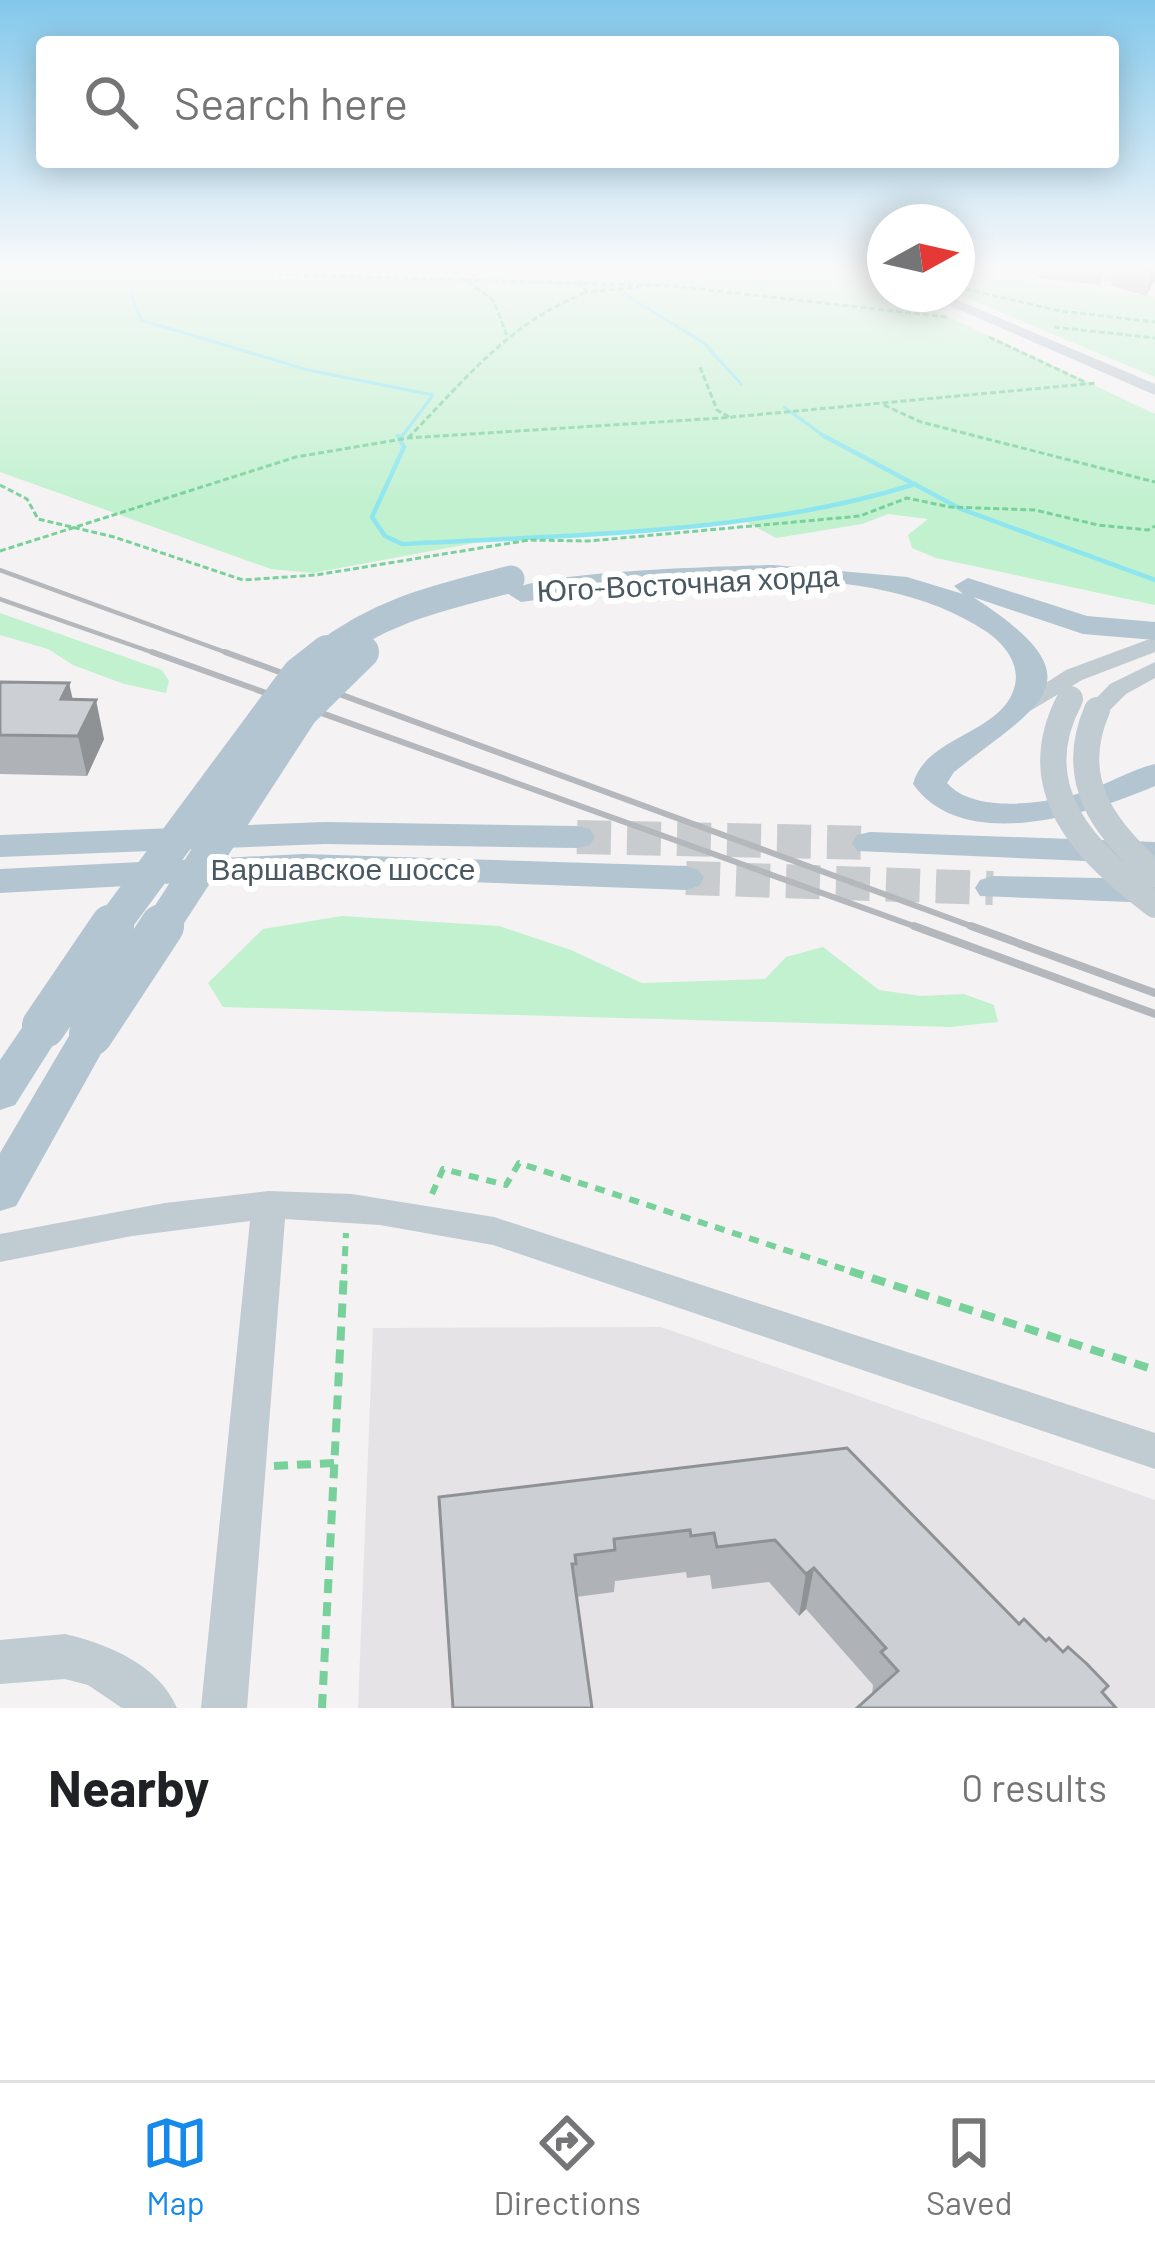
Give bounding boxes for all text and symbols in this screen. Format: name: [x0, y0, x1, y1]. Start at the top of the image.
search box: [36, 36, 1119, 168]
icon: search: [78, 69, 144, 135]
text: Search here: [174, 75, 408, 129]
north arrow: [867, 204, 975, 312]
street label: Юго-Восточная хорда: [536, 556, 840, 608]
street label: Варшавское шоссе: [211, 850, 476, 886]
text: Nearby: [48, 1756, 209, 1817]
text: 0 results: [961, 1763, 1107, 1810]
tab: Map: [142, 2110, 208, 2222]
tab: Directions: [493, 2110, 641, 2222]
tab: Saved: [926, 2110, 1013, 2222]

